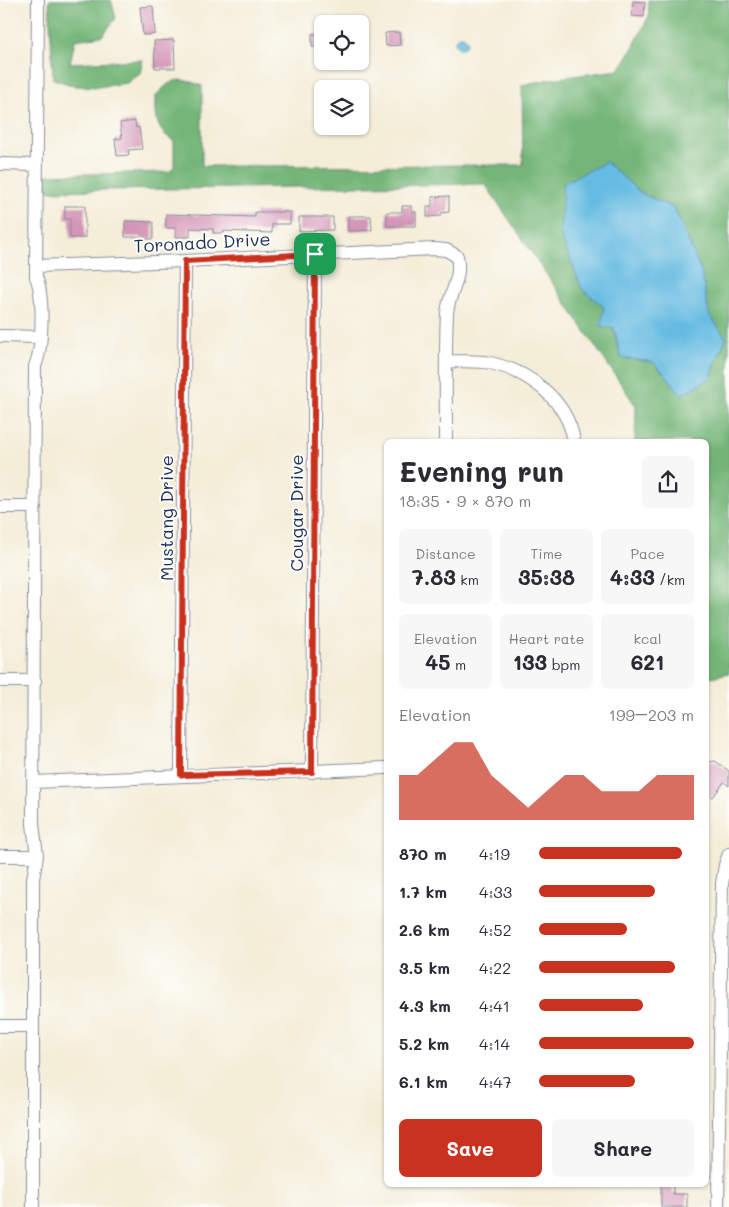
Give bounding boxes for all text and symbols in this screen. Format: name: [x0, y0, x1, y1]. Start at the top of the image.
map controls: [314, 15, 369, 135]
button: locate: [314, 15, 369, 70]
button: layers: [314, 80, 369, 135]
street label: Toronado Drive: [133, 226, 271, 258]
pin: [294, 233, 336, 275]
icon: arrive: [301, 240, 329, 268]
text: Evening run: [399, 453, 564, 489]
street label: Cougar Drive: [284, 454, 308, 572]
street label: Mustang Drive: [154, 455, 178, 581]
button: share: [642, 456, 694, 508]
text: 18:35 · 9 × 870 m: [399, 490, 531, 511]
text: Distance: [415, 544, 476, 563]
text: Time: [531, 544, 562, 563]
text: Pace: [630, 544, 665, 563]
text: 7.83: [412, 563, 456, 590]
text: 35:38: [518, 563, 575, 590]
text: 4:33: [610, 563, 655, 590]
text: km: [456, 570, 479, 589]
text: /km: [655, 570, 685, 589]
text: Elevation: [414, 629, 477, 648]
text: Heart rate: [509, 629, 584, 648]
text: kcal: [634, 629, 661, 648]
text: 45: [425, 648, 450, 675]
text: 133: [513, 648, 547, 675]
text: 621: [631, 648, 664, 675]
text: m: [450, 655, 466, 674]
text: bpm: [547, 655, 580, 674]
text: Elevation: [399, 704, 471, 725]
text: 199–203 m: [609, 704, 694, 725]
text: 870 m: [399, 843, 447, 864]
text: 4:19: [479, 843, 510, 864]
text: 1.7 km: [399, 881, 447, 902]
text: 4:33: [479, 881, 512, 902]
text: 2.6 km: [399, 919, 450, 940]
text: 4:52: [479, 919, 512, 940]
text: 3.5 km: [399, 957, 450, 978]
text: 4:22: [479, 957, 511, 978]
text: 4.3 km: [399, 995, 451, 1016]
text: 4:41: [479, 995, 510, 1016]
text: 5.2 km: [399, 1033, 449, 1054]
text: 4:14: [479, 1033, 510, 1054]
text: 6.1 km: [399, 1071, 448, 1092]
text: 4:47: [479, 1071, 512, 1092]
button: Save: [399, 1119, 542, 1177]
button: Share: [552, 1119, 694, 1177]

